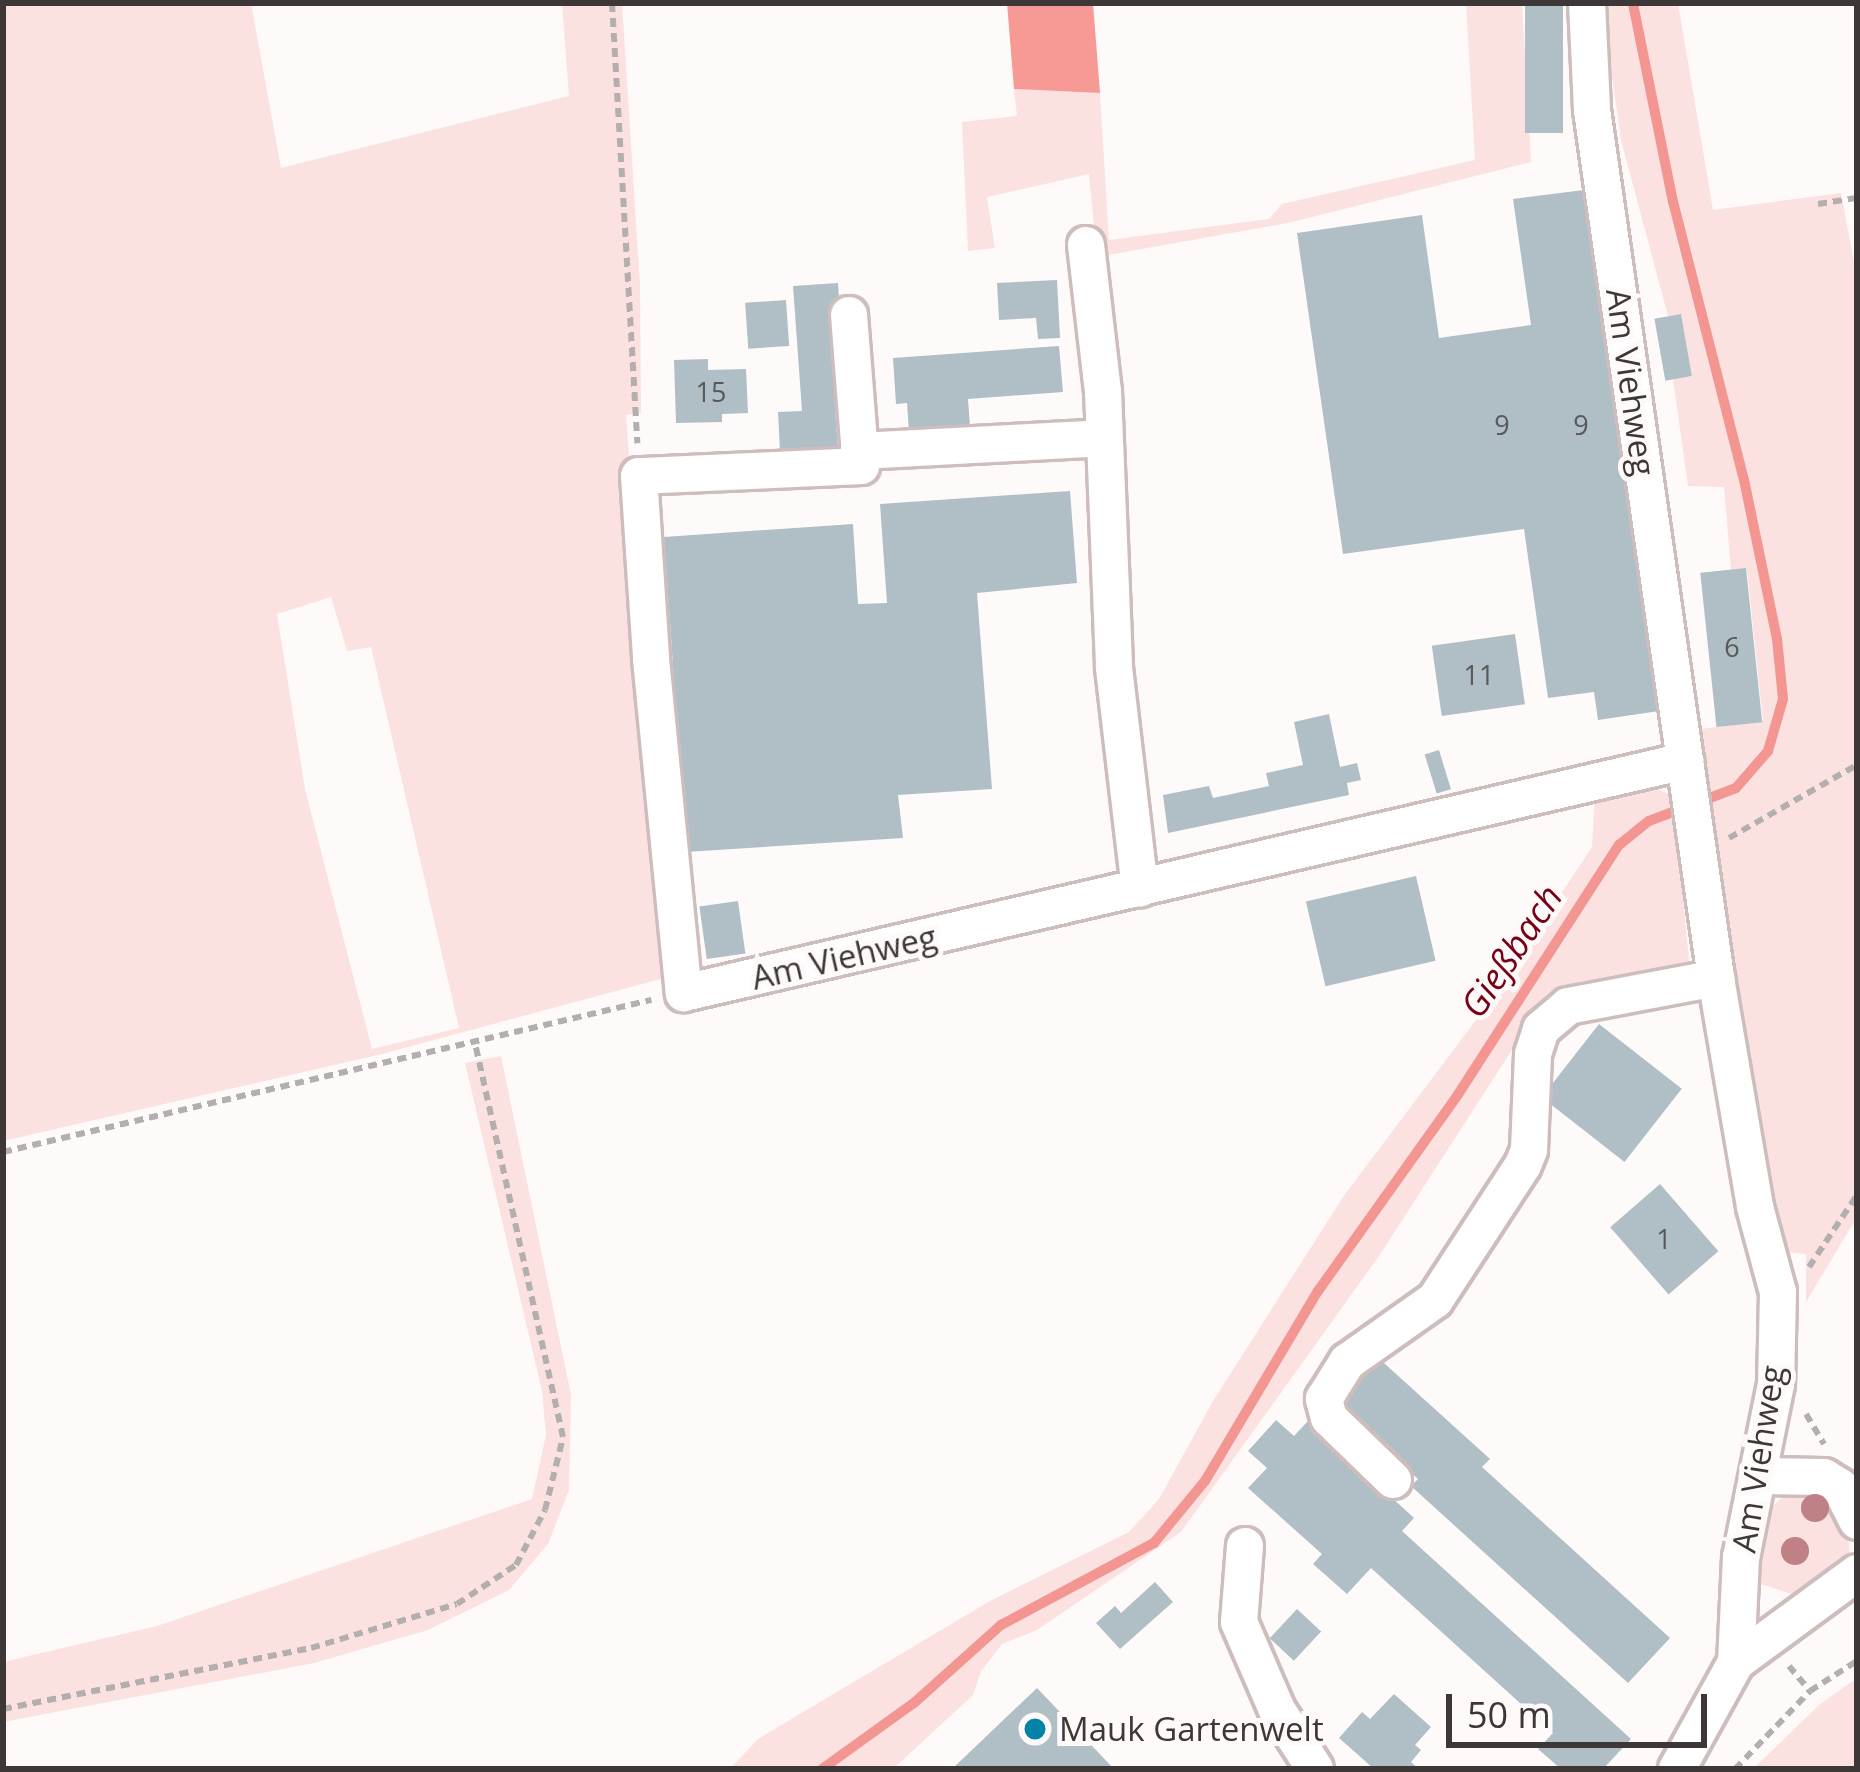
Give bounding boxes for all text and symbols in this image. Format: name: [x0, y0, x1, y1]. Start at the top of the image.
street label: Am Viehweg: [1598, 286, 1664, 478]
house number: 15: [696, 376, 726, 408]
house number: 9: [1494, 409, 1510, 441]
house number: 9: [1573, 409, 1589, 441]
house number: 6: [1724, 631, 1740, 663]
house number: 11: [1464, 659, 1494, 691]
water label: Gießbach: [1451, 877, 1571, 1025]
street label: Am Viehweg: [748, 916, 940, 998]
house number: 1: [1656, 1223, 1672, 1255]
street label: Am Viehweg: [1724, 1363, 1792, 1555]
scale bar: [1452, 1670, 1713, 1744]
text: 50 m: [1467, 1690, 1551, 1739]
place label: Mauk Gartenwelt: [1059, 1709, 1324, 1749]
marker: Mauk Gartenwelt: [1022, 1716, 1048, 1742]

